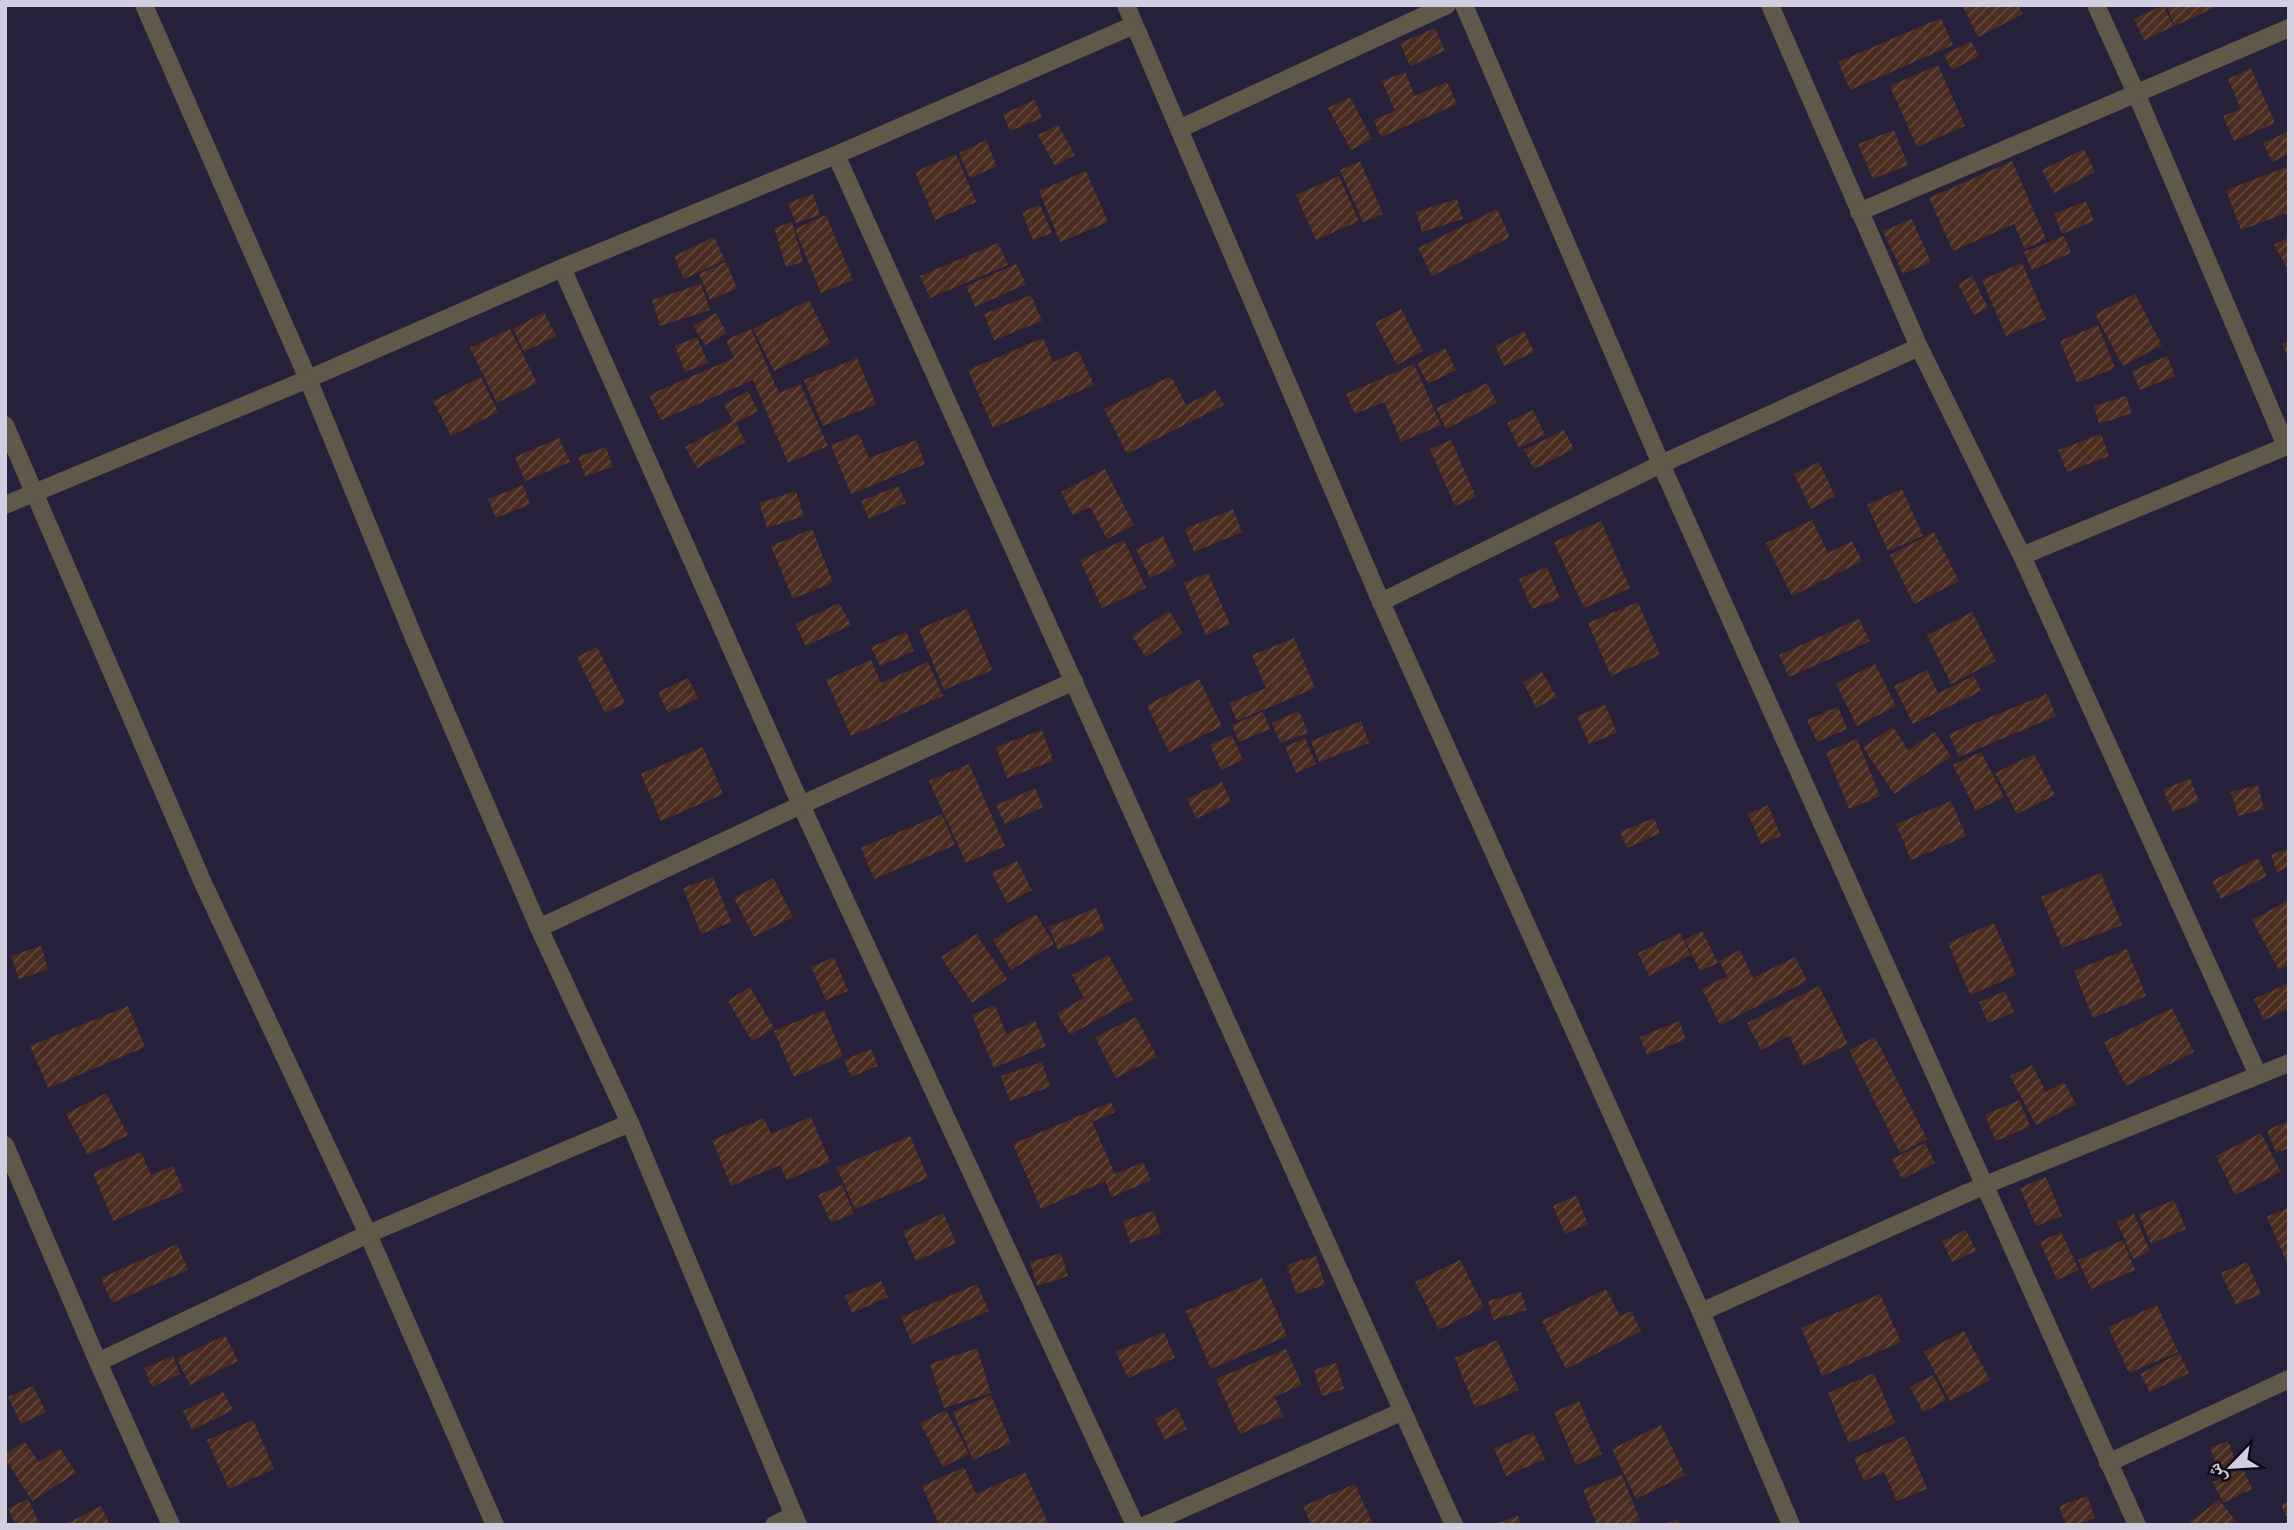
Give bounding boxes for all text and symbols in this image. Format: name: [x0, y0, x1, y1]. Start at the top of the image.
north arrow: [2196, 1432, 2266, 1502]
text: ش: [2201, 1460, 2231, 1488]

